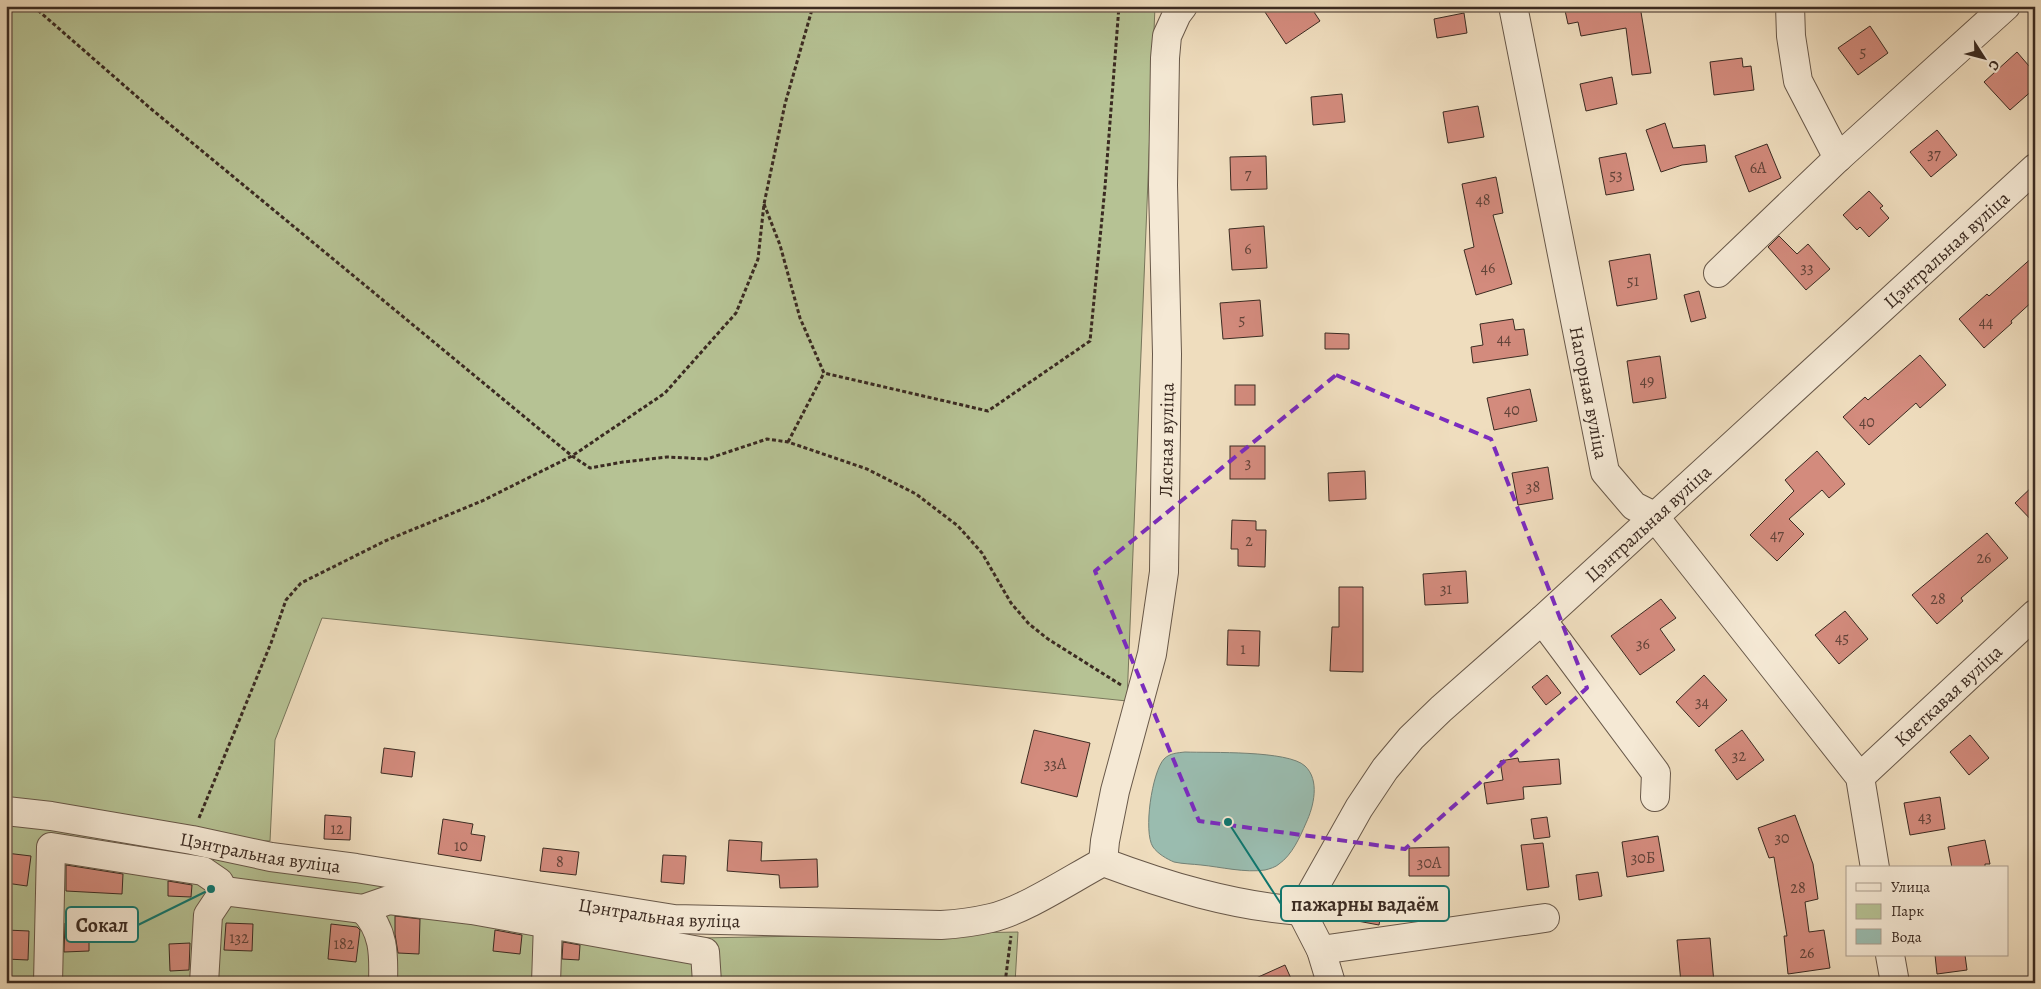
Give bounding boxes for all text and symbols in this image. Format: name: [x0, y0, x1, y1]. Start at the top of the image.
north arrow: [1958, 32, 2008, 82]
house number: 5: [1860, 41, 1867, 63]
text: С: [1984, 56, 2004, 75]
house number: 37: [1927, 143, 1941, 165]
house number: 6А: [1750, 157, 1767, 179]
house number: 7: [1245, 163, 1252, 185]
house number: 53: [1609, 164, 1623, 186]
street label: Цэнтральная вуліца: [1878, 185, 2016, 315]
house number: 48: [1475, 189, 1491, 211]
house number: 6: [1244, 238, 1252, 260]
house number: 46: [1481, 257, 1495, 279]
house number: 33: [1800, 257, 1814, 279]
house number: 51: [1627, 270, 1640, 292]
house number: 5: [1239, 309, 1246, 331]
house number: 44: [1979, 311, 1993, 333]
street label: Нагорная вуліца: [1563, 324, 1614, 462]
house number: 44: [1497, 328, 1511, 350]
house number: 49: [1640, 370, 1654, 392]
street label: Лясная вуліца: [1153, 382, 1181, 497]
house number: 40: [1504, 399, 1520, 421]
house number: 40: [1859, 411, 1875, 433]
house number: 3: [1245, 452, 1251, 474]
street label: Цэнтральная вуліца: [1580, 459, 1717, 588]
house number: 38: [1526, 476, 1540, 498]
house number: 47: [1770, 524, 1784, 546]
house number: 2: [1245, 530, 1253, 552]
house number: 26: [1977, 547, 1992, 569]
house number: 31: [1440, 578, 1453, 600]
house number: 28: [1930, 588, 1946, 610]
house number: 45: [1835, 627, 1849, 649]
house number: 36: [1636, 633, 1650, 655]
house number: 1: [1240, 638, 1246, 660]
street label: Кветкавая вуліца: [1889, 639, 2008, 753]
house number: 34: [1695, 691, 1709, 713]
house number: 32: [1732, 745, 1747, 767]
house number: 33А: [1044, 753, 1067, 775]
house number: 43: [1918, 806, 1932, 828]
house number: 12: [330, 818, 344, 840]
street label: Цэнтральная вуліца: [178, 826, 342, 880]
house number: 30: [1774, 827, 1790, 849]
house number: 10: [454, 835, 468, 857]
house number: 30Б: [1631, 847, 1655, 869]
house number: 8: [556, 851, 564, 873]
house number: 30А: [1417, 852, 1442, 874]
legend: [1846, 866, 2008, 956]
house number: 28: [1790, 877, 1806, 899]
text: Улица: [1891, 877, 1930, 897]
callout: пажарны вадаём: [1281, 886, 1449, 921]
text: пажарны вадаём: [1291, 891, 1439, 918]
street label: Цэнтральная вуліца: [577, 892, 741, 934]
text: Парк: [1891, 901, 1924, 921]
callout: Сокал: [66, 907, 138, 942]
text: Сокал: [76, 912, 128, 939]
house number: 132: [229, 927, 249, 949]
text: Вода: [1891, 927, 1922, 947]
house number: 182: [334, 933, 355, 955]
house number: 26: [1800, 942, 1815, 964]

